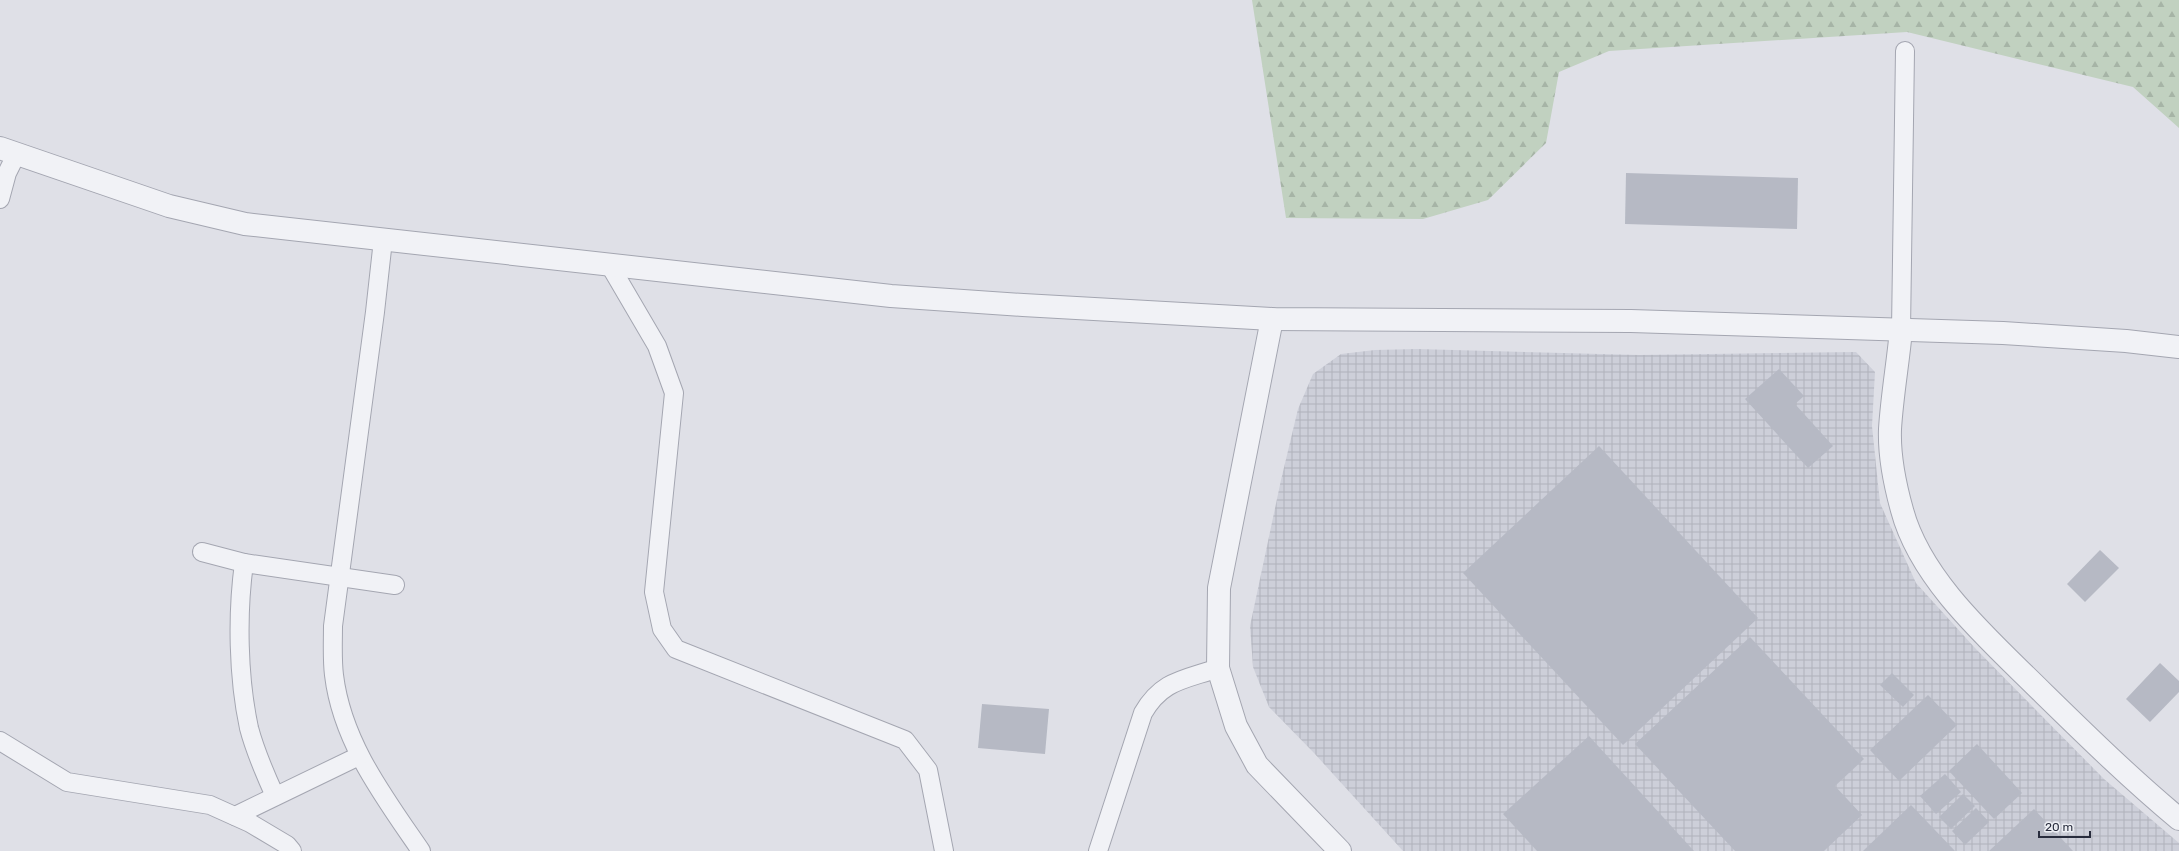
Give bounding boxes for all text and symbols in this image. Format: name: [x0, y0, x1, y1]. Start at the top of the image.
scale bar: [2039, 813, 2090, 839]
text: 20 m: [2045, 820, 2073, 834]

